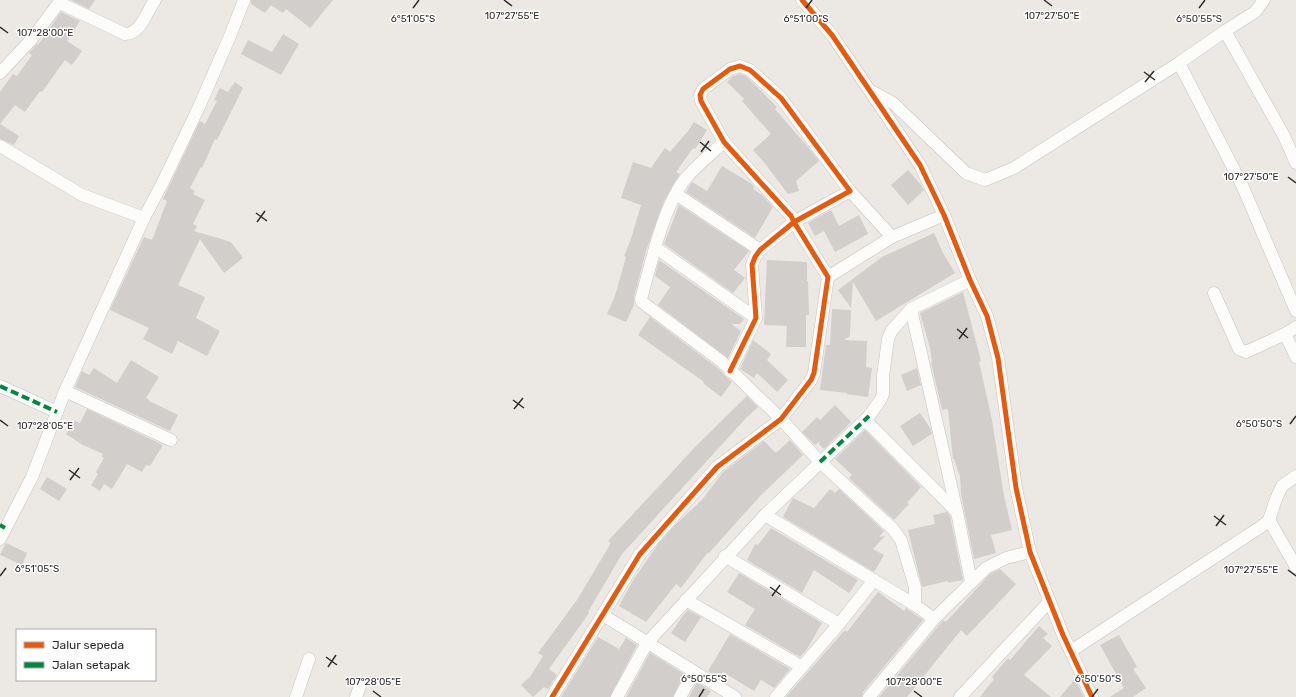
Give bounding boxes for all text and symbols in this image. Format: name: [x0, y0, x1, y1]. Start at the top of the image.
text: 107°27'55"E: [485, 10, 539, 22]
text: 107°27'50"E: [1025, 10, 1079, 22]
text: 6°51'05"S: [391, 13, 435, 25]
text: 6°51'00"S: [784, 13, 828, 25]
text: 6°50'55"S: [1176, 13, 1222, 25]
text: 107°28'00"E: [17, 27, 73, 39]
text: 107°27'50"E: [1224, 171, 1278, 183]
text: 6°50'50"S: [1236, 418, 1282, 430]
text: 107°28'05"E: [17, 420, 73, 432]
text: 6°51'05"S: [15, 563, 59, 575]
text: 107°27'55"E: [1224, 564, 1278, 576]
legend: [16, 629, 156, 681]
text: Jalur sepeda: [52, 638, 124, 652]
text: Jalan setapak: [52, 658, 131, 672]
text: 6°50'55"S: [681, 673, 727, 685]
text: 6°50'50"S: [1075, 673, 1121, 685]
text: 107°28'05"E: [345, 676, 401, 688]
text: 107°28'00"E: [886, 676, 942, 688]

